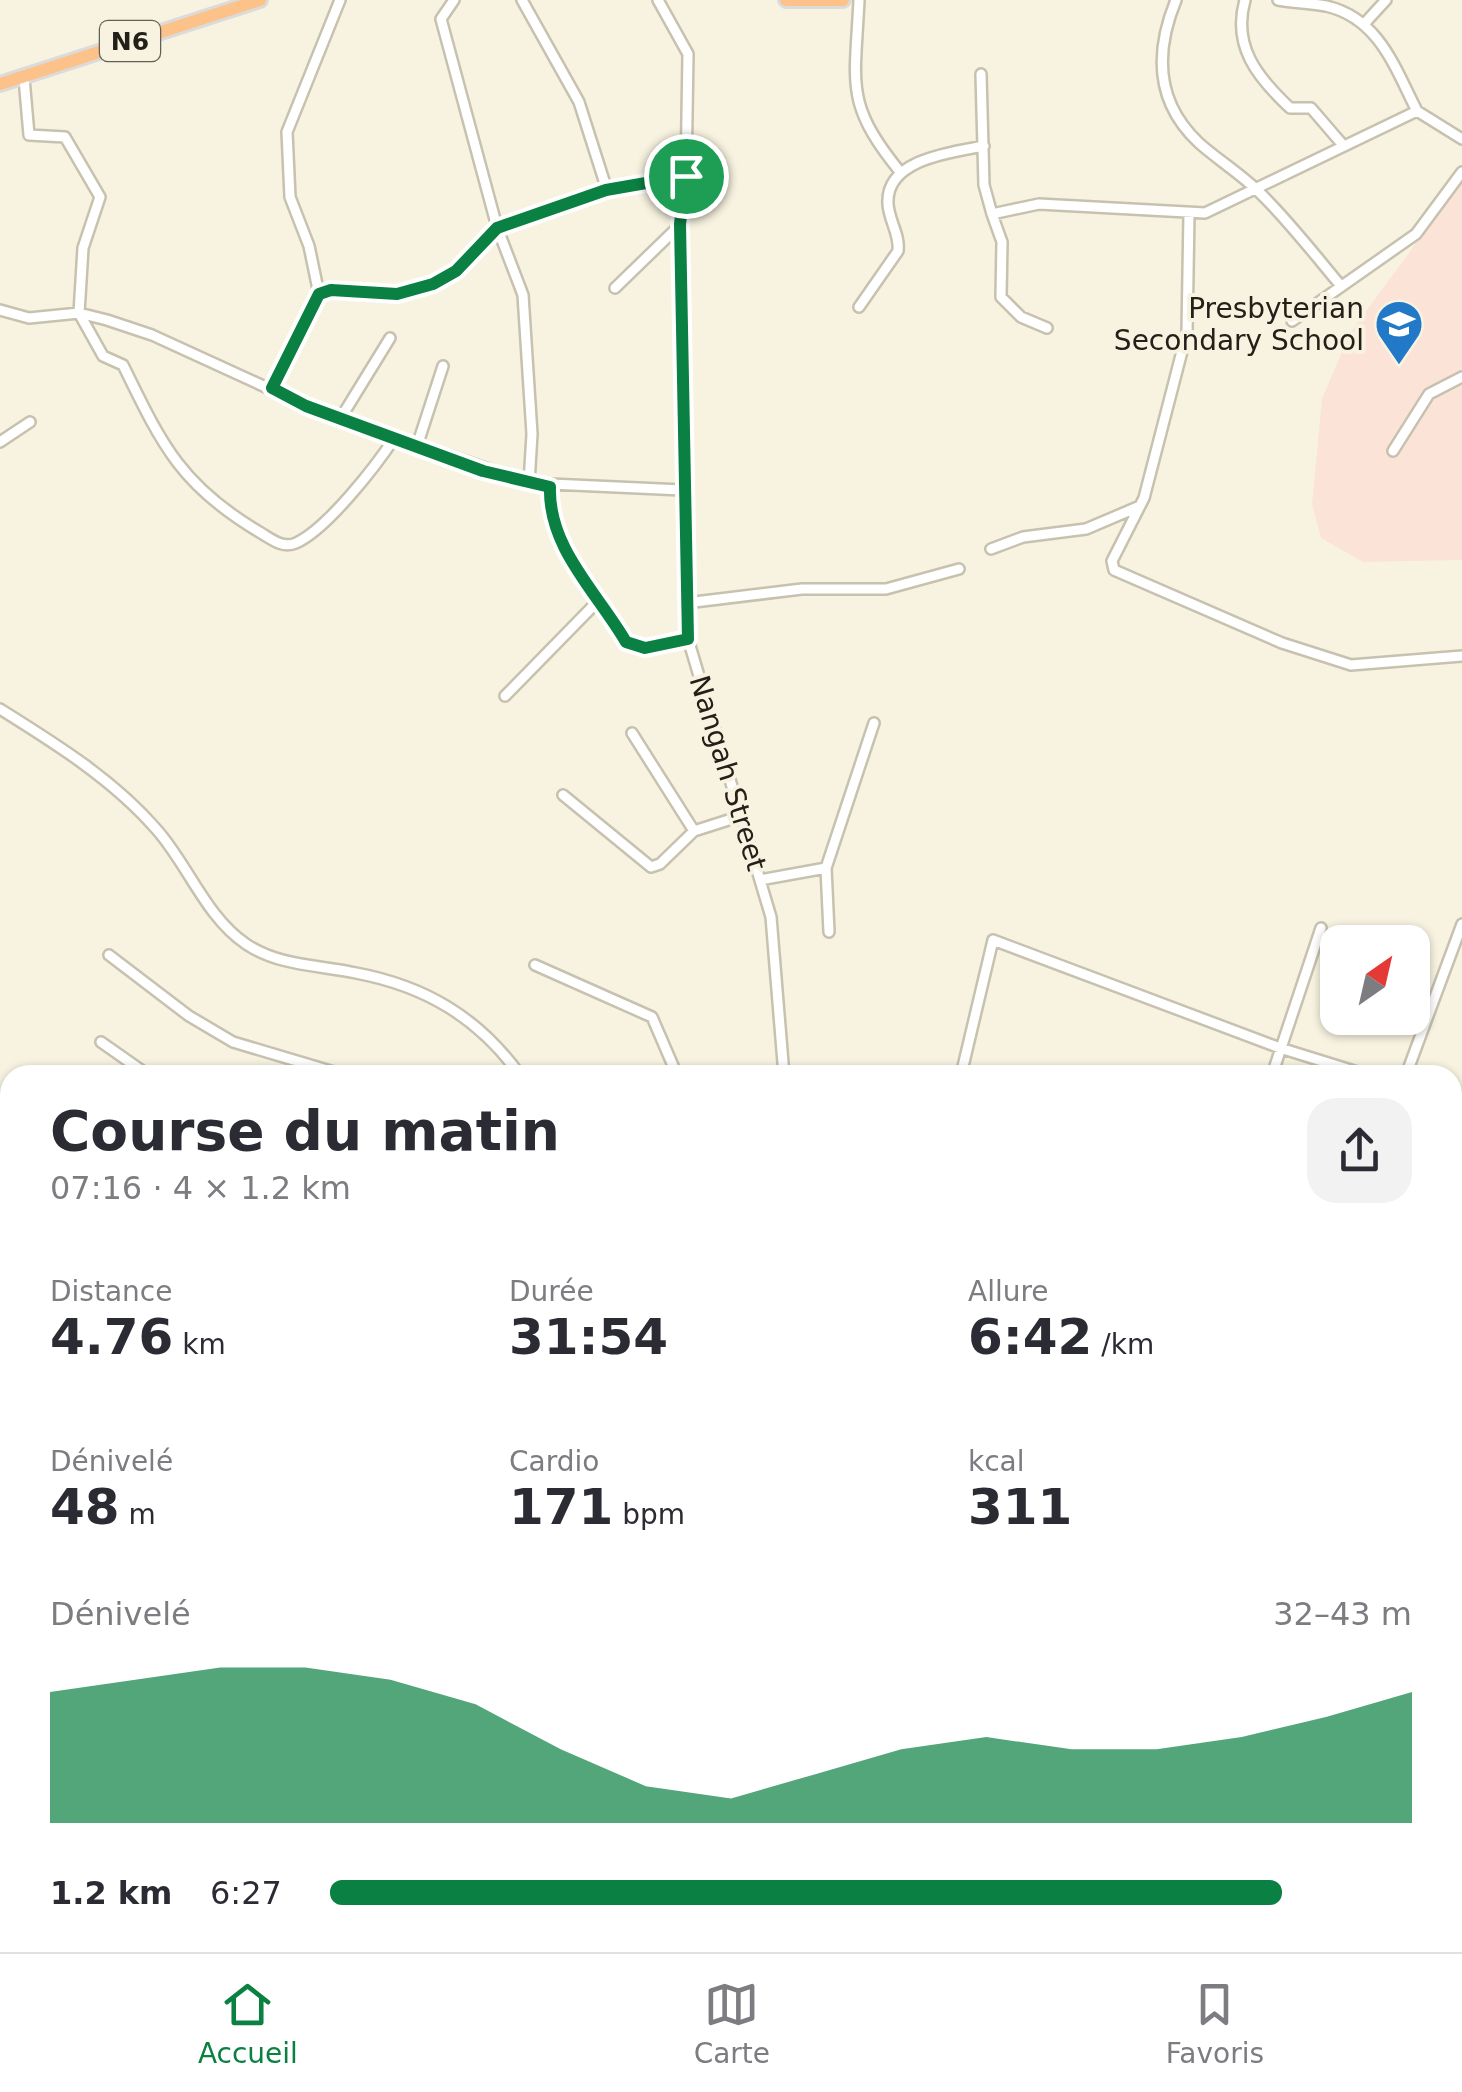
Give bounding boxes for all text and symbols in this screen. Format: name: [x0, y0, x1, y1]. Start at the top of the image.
road number: N6: [100, 21, 160, 61]
pin: [644, 134, 729, 219]
icon: arrive: [659, 149, 714, 204]
place label: Presbyterian Secondary School: [1114, 292, 1364, 357]
school or university icon: Presbyterian Secondary School: [1373, 298, 1425, 366]
street label: Nangah Street: [683, 671, 773, 875]
north arrow: [1320, 925, 1430, 1035]
map controls: [1320, 925, 1430, 1035]
button: share: [1307, 1098, 1412, 1203]
text: Course du matin: [50, 1099, 560, 1163]
text: 07:16 · 4 × 1.2 km: [50, 1169, 351, 1207]
text: Distance: [50, 1275, 172, 1308]
text: Durée: [509, 1275, 594, 1308]
text: Allure: [968, 1275, 1049, 1308]
text: 4.76: [50, 1308, 173, 1366]
text: 31:54: [509, 1308, 668, 1366]
text: 6:42: [968, 1308, 1092, 1366]
text: km: [173, 1328, 226, 1361]
text: /km: [1092, 1328, 1154, 1361]
text: Dénivelé: [50, 1445, 173, 1478]
text: Cardio: [509, 1445, 599, 1478]
text: kcal: [968, 1445, 1025, 1478]
text: 48: [50, 1478, 120, 1536]
text: 171: [509, 1478, 613, 1536]
text: 311: [968, 1478, 1072, 1536]
text: m: [120, 1498, 156, 1531]
text: bpm: [613, 1498, 685, 1531]
text: Dénivelé: [50, 1595, 191, 1633]
text: 32–43 m: [1273, 1595, 1412, 1633]
text: 1.2 km: [50, 1874, 172, 1912]
text: 6:27: [210, 1874, 282, 1912]
tab: Accueil: [198, 1977, 298, 2070]
tab: Carte: [694, 1977, 770, 2070]
tab: Favoris: [1166, 1977, 1264, 2070]

